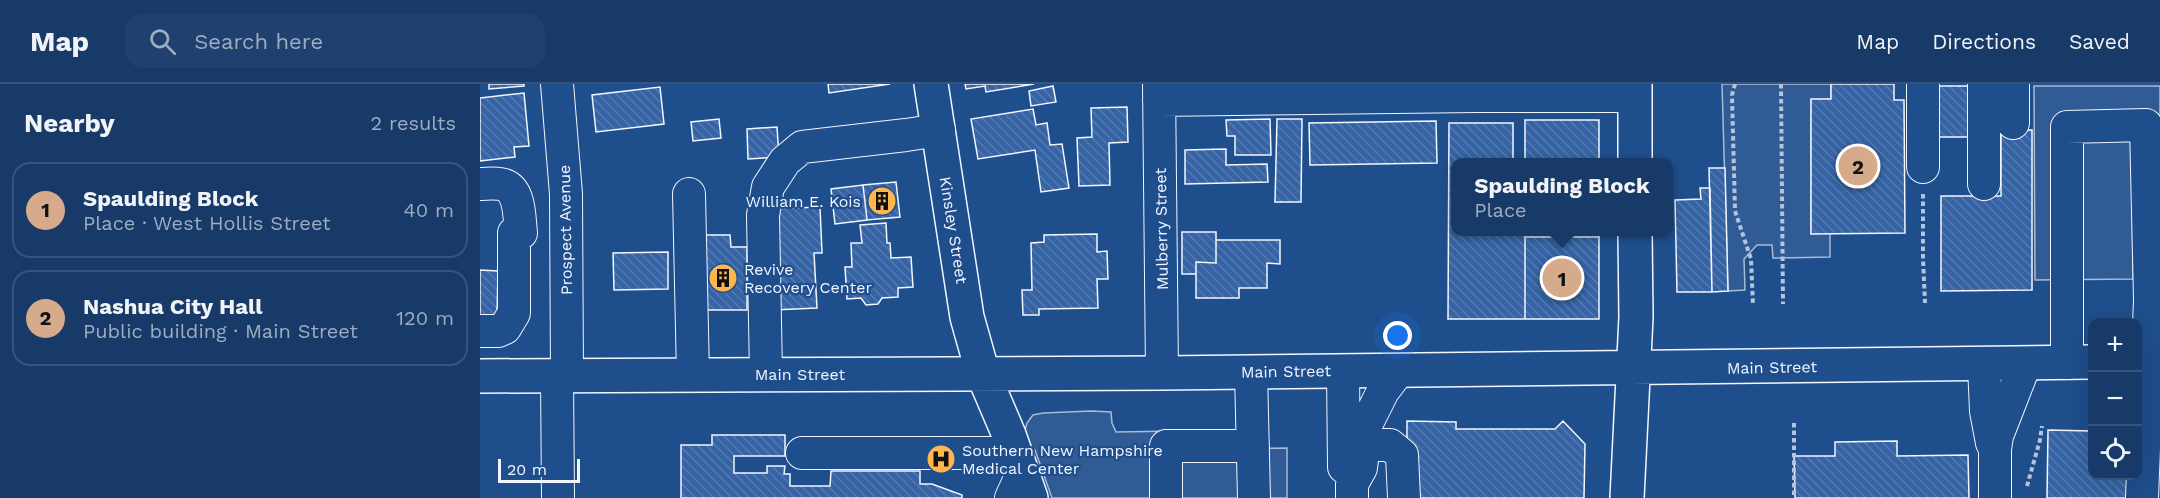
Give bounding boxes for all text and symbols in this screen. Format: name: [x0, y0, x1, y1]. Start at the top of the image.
search box: [125, 14, 545, 68]
text: Map: [30, 25, 89, 58]
icon: search: [146, 25, 179, 58]
text: Search here: [194, 29, 323, 54]
text: Map: [1856, 29, 1899, 54]
text: Directions: [1932, 29, 2036, 54]
text: Saved: [2069, 29, 2130, 54]
text: Nearby: [24, 108, 115, 138]
text: 2 results: [371, 111, 456, 135]
pin: 2: [1838, 144, 1878, 188]
popup: [1451, 158, 1673, 236]
street label: Prospect Avenue: [555, 165, 576, 295]
street label: Mulberry Street: [1151, 167, 1172, 290]
text: Spaulding Block: [1474, 173, 1650, 198]
street label: Kinsley Street: [936, 175, 971, 285]
building icon: William E. Kois: [866, 185, 898, 217]
text: Spaulding Block: [83, 186, 258, 211]
place label: William E. Kois: [746, 192, 861, 211]
text: 1: [41, 198, 50, 222]
text: 40 m: [403, 198, 454, 222]
text: Place: [1474, 198, 1527, 222]
text: Place · West Hollis Street: [83, 211, 331, 235]
pin: 1: [1542, 256, 1582, 300]
place label: Revive Recovery Center: [744, 260, 872, 297]
building icon: Revive Recovery Center: [707, 262, 739, 294]
text: Nashua City Hall: [83, 294, 262, 319]
text: 2: [40, 306, 51, 330]
text: 120 m: [396, 306, 454, 330]
map controls: [2088, 318, 2142, 480]
button: +: [2088, 318, 2142, 372]
text: Public building · Main Street: [83, 319, 358, 343]
your location: [1383, 321, 1412, 350]
street label: Main Street: [1727, 357, 1818, 378]
street label: Main Street: [1241, 361, 1332, 382]
street label: Main Street: [755, 365, 845, 384]
button: −: [2088, 372, 2142, 426]
button: locate: [2088, 426, 2142, 480]
place label: Southern New Hampshire Medical Center: [962, 441, 1163, 478]
hospital icon: Southern New Hampshire Medical Center: [925, 443, 957, 475]
scale bar: [498, 456, 580, 484]
text: 20 m: [507, 460, 547, 479]

